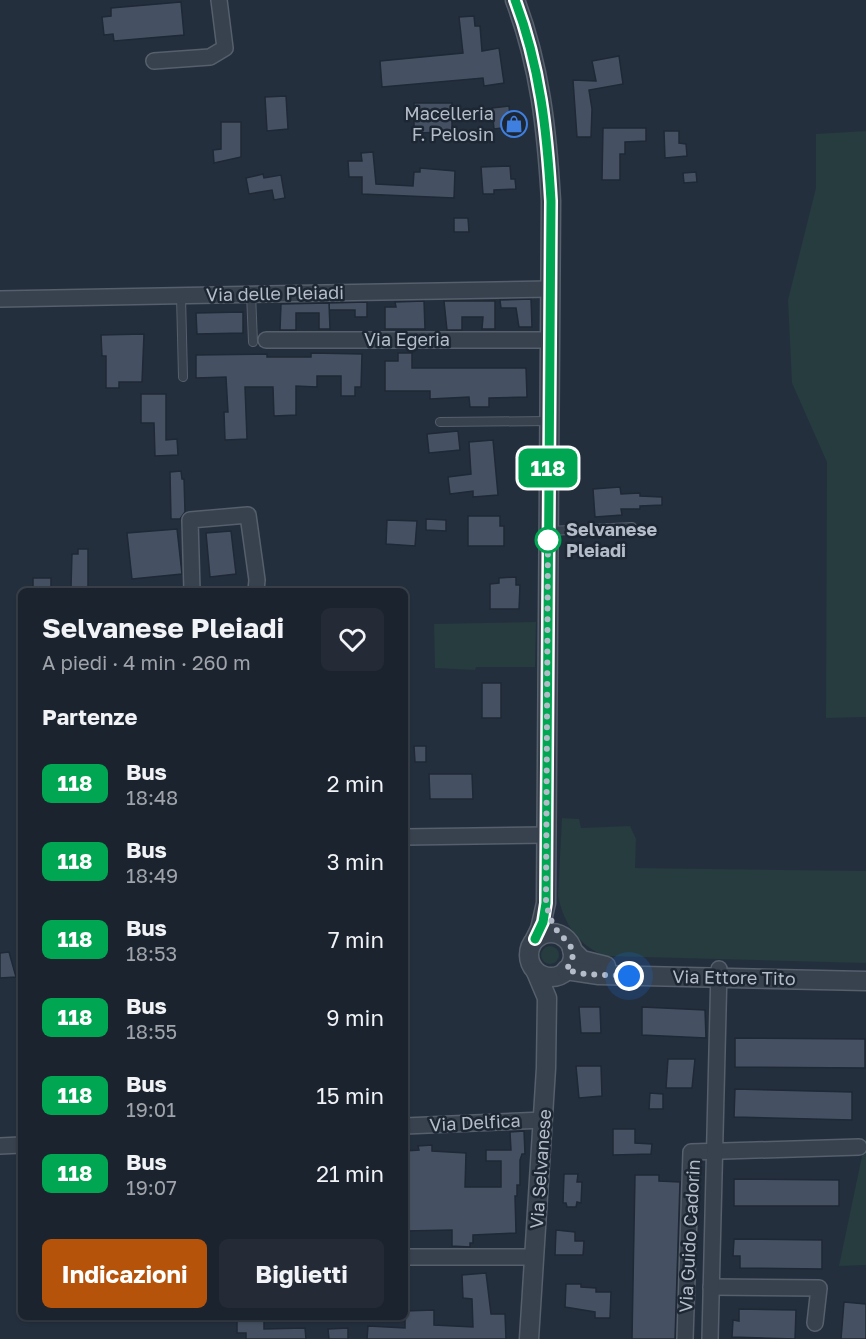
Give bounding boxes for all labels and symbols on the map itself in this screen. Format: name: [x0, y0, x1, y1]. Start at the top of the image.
place label: Macelleria F. Pelosin: [404, 102, 494, 145]
shop icon: Macelleria F. Pelosin: [499, 109, 529, 139]
street label: Via delle Pleiadi: [206, 281, 344, 305]
street label: Via Egeria: [364, 328, 450, 350]
line badge: 118: [514, 448, 582, 488]
place label: Selvanese Pleiadi: [566, 518, 658, 561]
marker: Selvanese Pleiadi: [535, 527, 561, 553]
your location: [614, 961, 644, 991]
street label: Via Ettore Tito: [672, 965, 796, 989]
street label: Via Selvanese: [525, 1108, 555, 1230]
street label: Via Delfica: [429, 1109, 521, 1135]
street label: Via Guido Cadorin: [674, 1159, 704, 1313]

